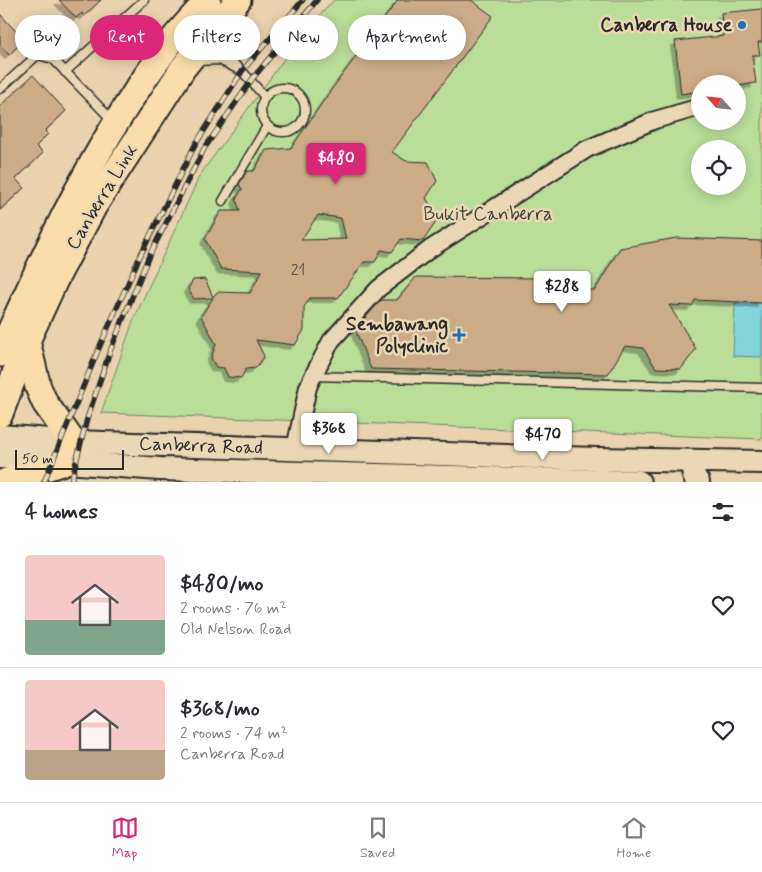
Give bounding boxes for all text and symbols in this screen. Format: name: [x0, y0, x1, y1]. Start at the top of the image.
place label: Canberra House: [600, 13, 733, 38]
chip: Buy: [15, 15, 80, 60]
chip: Rent: [90, 15, 164, 60]
chip: Filters: [174, 15, 260, 60]
chip: New: [270, 15, 338, 60]
chip: Apartment: [348, 15, 466, 60]
marker: Canberra House: [736, 19, 748, 31]
north arrow: [691, 75, 746, 130]
map controls: [691, 75, 746, 195]
street label: Canberra Link: [61, 139, 144, 255]
button: locate: [691, 140, 746, 195]
pin: $480: [306, 142, 366, 185]
text: $480: [317, 148, 355, 169]
park label: Bukit Canberra: [423, 202, 553, 227]
house number: 21: [291, 260, 305, 281]
pin: $288: [532, 270, 592, 313]
text: $288: [545, 276, 579, 297]
place label: Sembawang Polyclinic: [346, 312, 448, 359]
marker: Sembawang Polyclinic: [452, 328, 466, 342]
pin: $368: [299, 412, 359, 455]
text: $368: [312, 418, 346, 439]
pin: $470: [513, 418, 573, 461]
text: $470: [525, 424, 561, 445]
street label: Canberra Road: [139, 431, 263, 461]
scale bar: [15, 447, 124, 470]
text: 50 m: [22, 450, 53, 468]
text: 4 homes: [25, 498, 98, 526]
icon: filters: [709, 498, 737, 526]
text: $480/mo: [180, 570, 264, 598]
icon: home: [65, 575, 125, 635]
icon: heart: [709, 591, 737, 619]
text: 2 rooms · 76 m²: [180, 598, 287, 619]
text: Old Nelson Road: [180, 619, 291, 640]
text: $368/mo: [180, 695, 260, 723]
icon: home: [65, 700, 125, 760]
icon: heart: [709, 716, 737, 744]
text: 2 rooms · 74 m²: [180, 723, 288, 744]
text: Canberra Road: [180, 744, 284, 765]
tab: Map: [111, 814, 139, 862]
tab: Saved: [360, 814, 395, 862]
tab: Home: [617, 814, 651, 862]

